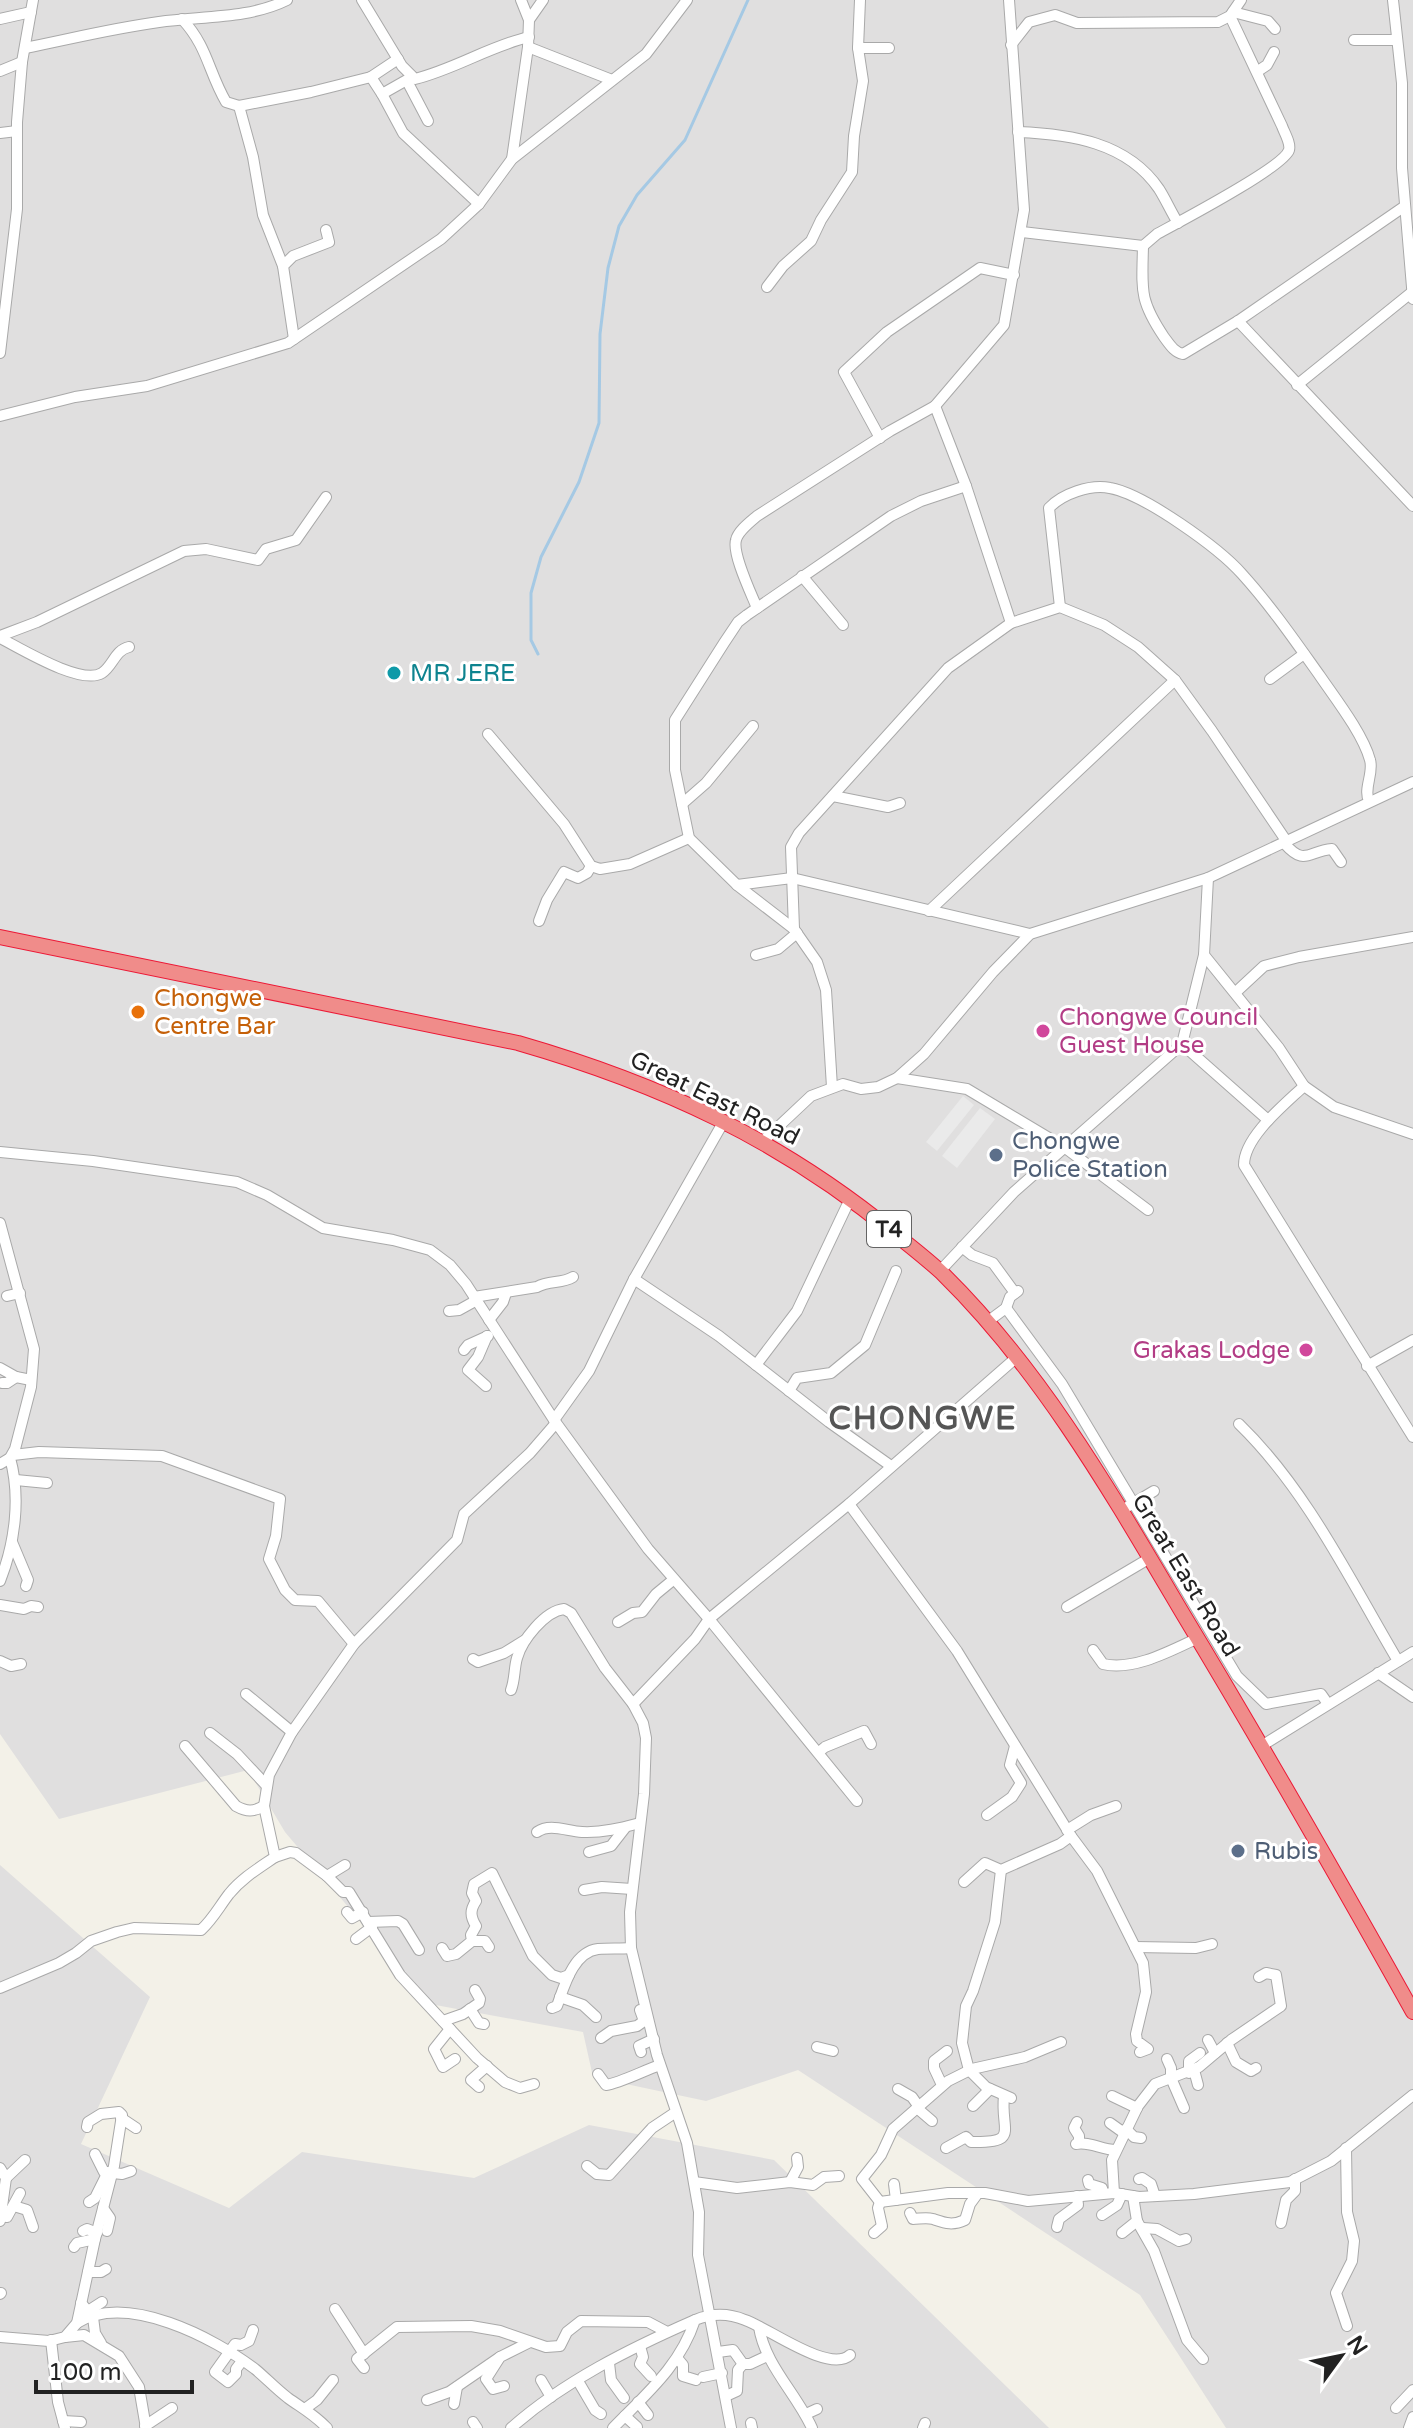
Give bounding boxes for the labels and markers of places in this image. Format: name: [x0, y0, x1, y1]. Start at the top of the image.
place label: MR JERE: [410, 659, 515, 688]
marker: MR JERE: [385, 664, 403, 682]
place label: Chongwe Centre Bar: [154, 984, 276, 1041]
marker: Chongwe Centre Bar: [129, 1003, 147, 1021]
place label: Chongwe Council Guest House: [1059, 1003, 1258, 1060]
marker: Chongwe Council Guest House: [1034, 1022, 1052, 1040]
place label: Chongwe Police Station: [1012, 1127, 1168, 1184]
marker: Chongwe Police Station: [987, 1146, 1005, 1164]
place label: Grakas Lodge: [1133, 1336, 1290, 1365]
marker: Grakas Lodge: [1297, 1341, 1315, 1359]
place label: Rubis: [1254, 1837, 1318, 1866]
marker: Rubis: [1229, 1842, 1247, 1860]

